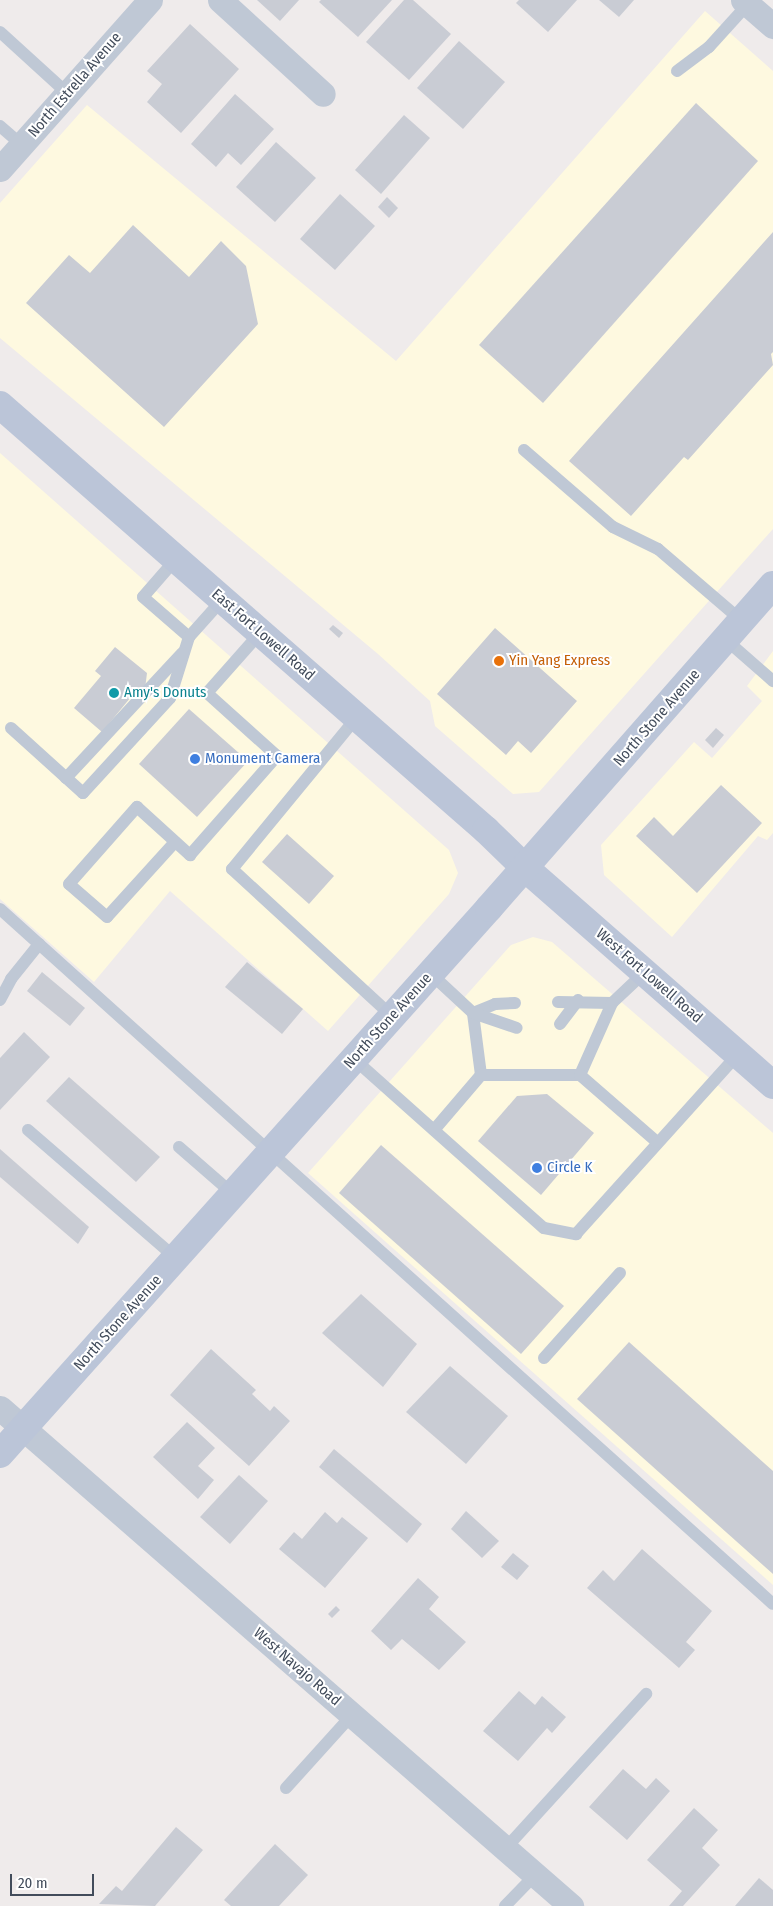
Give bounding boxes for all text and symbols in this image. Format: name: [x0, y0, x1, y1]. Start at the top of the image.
street label: North Estrella Avenue: [25, 29, 125, 141]
street label: East Fort Lowell Road: [208, 585, 318, 685]
place label: Yin Yang Express: [509, 652, 610, 670]
marker: Yin Yang Express: [493, 655, 505, 667]
street label: North Stone Avenue: [610, 666, 704, 770]
place label: Amy's Donuts: [124, 684, 206, 702]
marker: Amy's Donuts: [108, 687, 120, 699]
place label: Monument Camera: [205, 750, 320, 768]
marker: Monument Camera: [189, 753, 201, 765]
street label: West Fort Lowell Road: [592, 925, 706, 1027]
street label: North Stone Avenue: [340, 969, 436, 1073]
place label: Circle K: [547, 1159, 592, 1177]
marker: Circle K: [531, 1162, 543, 1174]
street label: North Stone Avenue: [70, 1271, 166, 1375]
street label: West Navajo Road: [250, 1624, 344, 1710]
scale bar: [12, 1864, 96, 1896]
text: 20 m: [18, 1874, 48, 1892]

